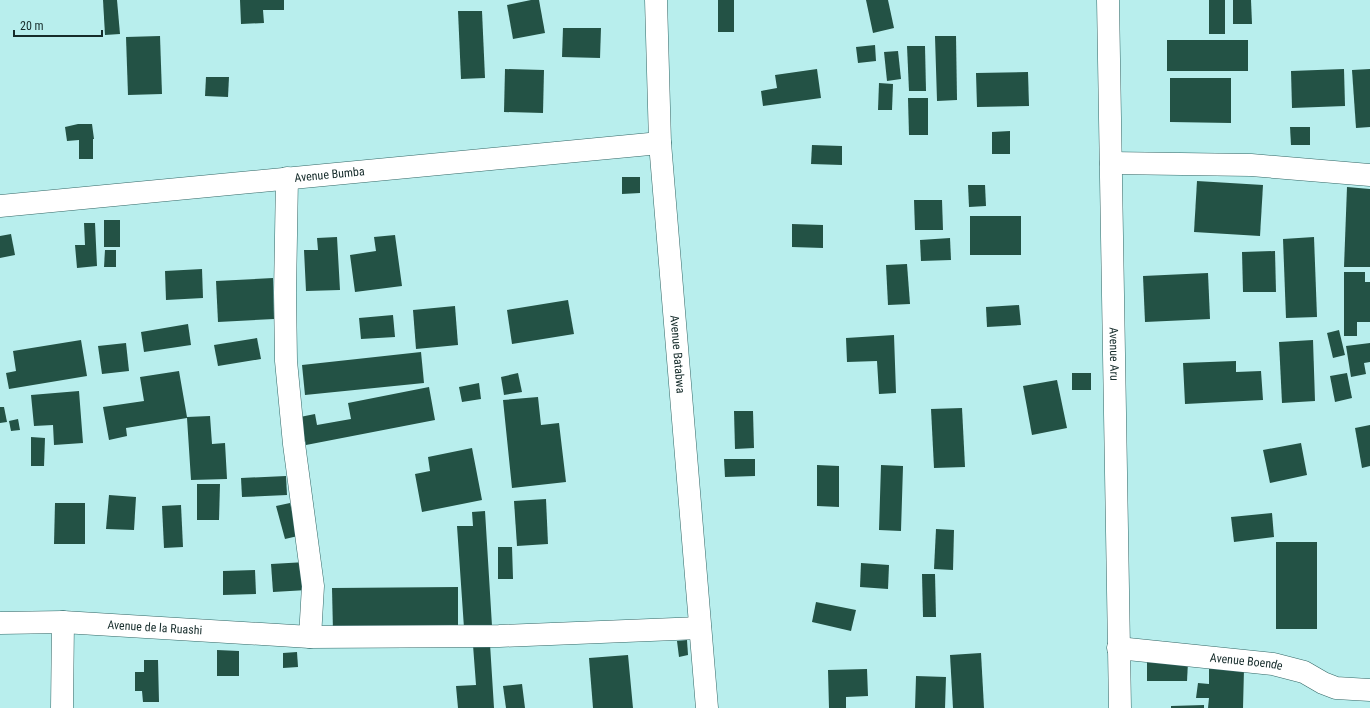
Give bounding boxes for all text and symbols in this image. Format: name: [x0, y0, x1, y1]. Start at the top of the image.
scale bar: [14, 12, 102, 38]
text: 20 m: [20, 19, 44, 33]
street label: Avenue Bumba: [294, 164, 365, 185]
street label: Avenue Batabwa: [667, 315, 688, 394]
street label: Avenue Aru: [1107, 327, 1121, 381]
street label: Avenue de la Ruashi: [107, 618, 203, 637]
street label: Avenue Boende: [1209, 651, 1284, 673]

